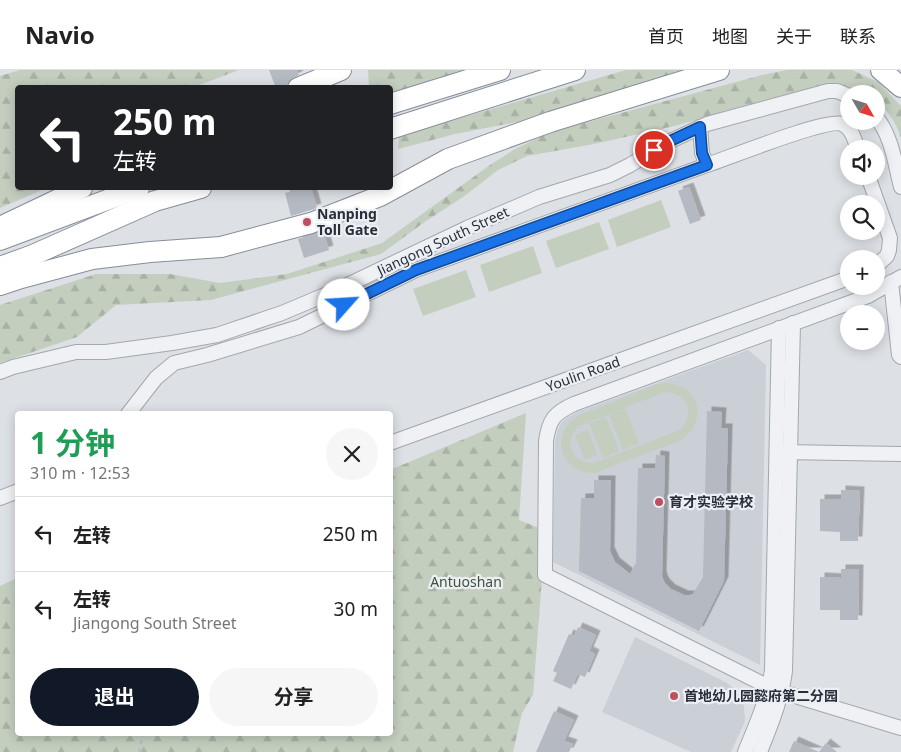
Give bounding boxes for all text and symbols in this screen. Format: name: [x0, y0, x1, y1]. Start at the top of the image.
text: Navio: [25, 18, 95, 51]
text: 首页: [648, 24, 684, 48]
text: 地图: [712, 24, 748, 48]
text: 关于: [776, 24, 812, 48]
text: 联系: [840, 24, 876, 48]
north arrow: [840, 85, 885, 130]
map controls: [840, 85, 885, 350]
text: 250 m: [113, 98, 216, 145]
icon: left: [30, 105, 95, 170]
pin: [633, 129, 675, 171]
icon: arrive: [640, 136, 668, 164]
button: sound: [840, 140, 885, 185]
text: 左转: [113, 145, 157, 175]
button: search: [840, 195, 885, 240]
street label: Jiangong South Street: [372, 202, 512, 280]
place label: Nanping Toll Gate: [317, 204, 378, 239]
marker: Nanping Toll Gate: [301, 216, 313, 228]
button: +: [840, 250, 885, 295]
position arrow: [317, 278, 369, 330]
button: −: [840, 305, 885, 350]
street label: Youlin Road: [543, 351, 622, 396]
text: 1 分钟: [30, 422, 115, 463]
button: close: [326, 428, 378, 480]
text: 310 m · 12:53: [30, 462, 130, 484]
place label: 育才实验学校: [669, 492, 753, 511]
marker: 育才实验学校: [653, 496, 665, 508]
icon: left: [30, 520, 58, 548]
text: 250 m: [323, 521, 378, 547]
text: 左转: [73, 522, 111, 548]
park label: Antuoshan: [430, 572, 502, 591]
text: 左转: [73, 586, 111, 612]
icon: left: [30, 595, 58, 623]
text: 30 m: [334, 596, 378, 622]
text: Jiangong South Street: [73, 612, 237, 634]
button: 退出: [30, 668, 199, 726]
button: 分享: [209, 668, 378, 726]
place label: 首地幼儿园懿府第二分园: [684, 686, 838, 705]
marker: 首地幼儿园懿府第二分园: [668, 690, 680, 702]

